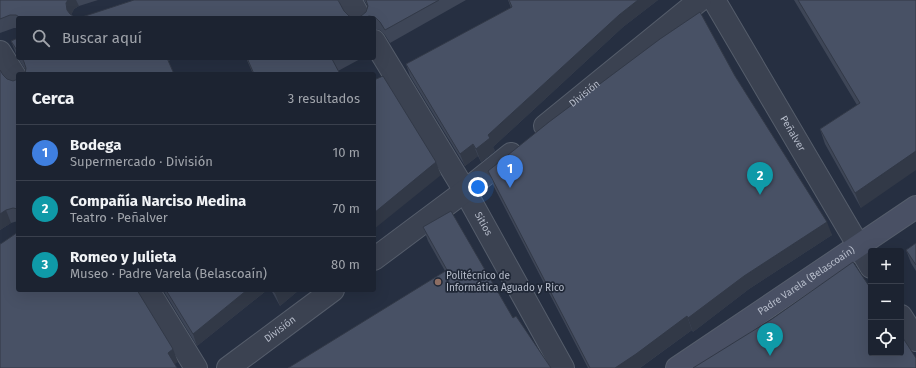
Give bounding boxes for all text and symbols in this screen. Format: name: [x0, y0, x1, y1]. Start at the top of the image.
search box: [16, 16, 376, 60]
icon: search: [30, 27, 52, 49]
text: Buscar aquí: [62, 29, 142, 47]
street label: División: [567, 78, 602, 110]
text: Cerca: [32, 88, 74, 109]
text: 3 resultados: [288, 91, 360, 106]
street label: Peñalver: [777, 114, 808, 154]
text: Bodega: [70, 136, 121, 154]
text: 1: [42, 145, 48, 160]
text: 10 m: [333, 145, 360, 160]
text: Supermercado · División: [70, 154, 213, 169]
pin: 1: [497, 155, 523, 188]
pin: 2: [747, 162, 773, 195]
your location: [468, 177, 488, 197]
text: Compañía Narciso Medina: [70, 192, 246, 210]
text: 2: [42, 201, 48, 216]
text: 70 m: [333, 201, 360, 216]
text: Teatro · Peñalver: [70, 210, 168, 225]
street label: Sitios: [472, 210, 495, 238]
street label: Padre Varela (Belascoaín): [756, 243, 857, 318]
text: Romeo y Julieta: [70, 248, 177, 266]
map controls: [868, 248, 904, 356]
button: +: [868, 248, 904, 284]
text: 3: [42, 257, 48, 272]
text: 80 m: [331, 257, 360, 272]
text: Museo · Padre Varela (Belascoaín): [70, 266, 267, 281]
place label: Politécnico de Informática Aguado y Rico: [446, 270, 565, 294]
marker: Politécnico de Informática Aguado y Rico: [433, 277, 443, 287]
button: −: [868, 284, 904, 320]
street label: División: [262, 314, 298, 345]
button: locate: [868, 320, 904, 356]
pin: 3: [757, 323, 783, 356]

